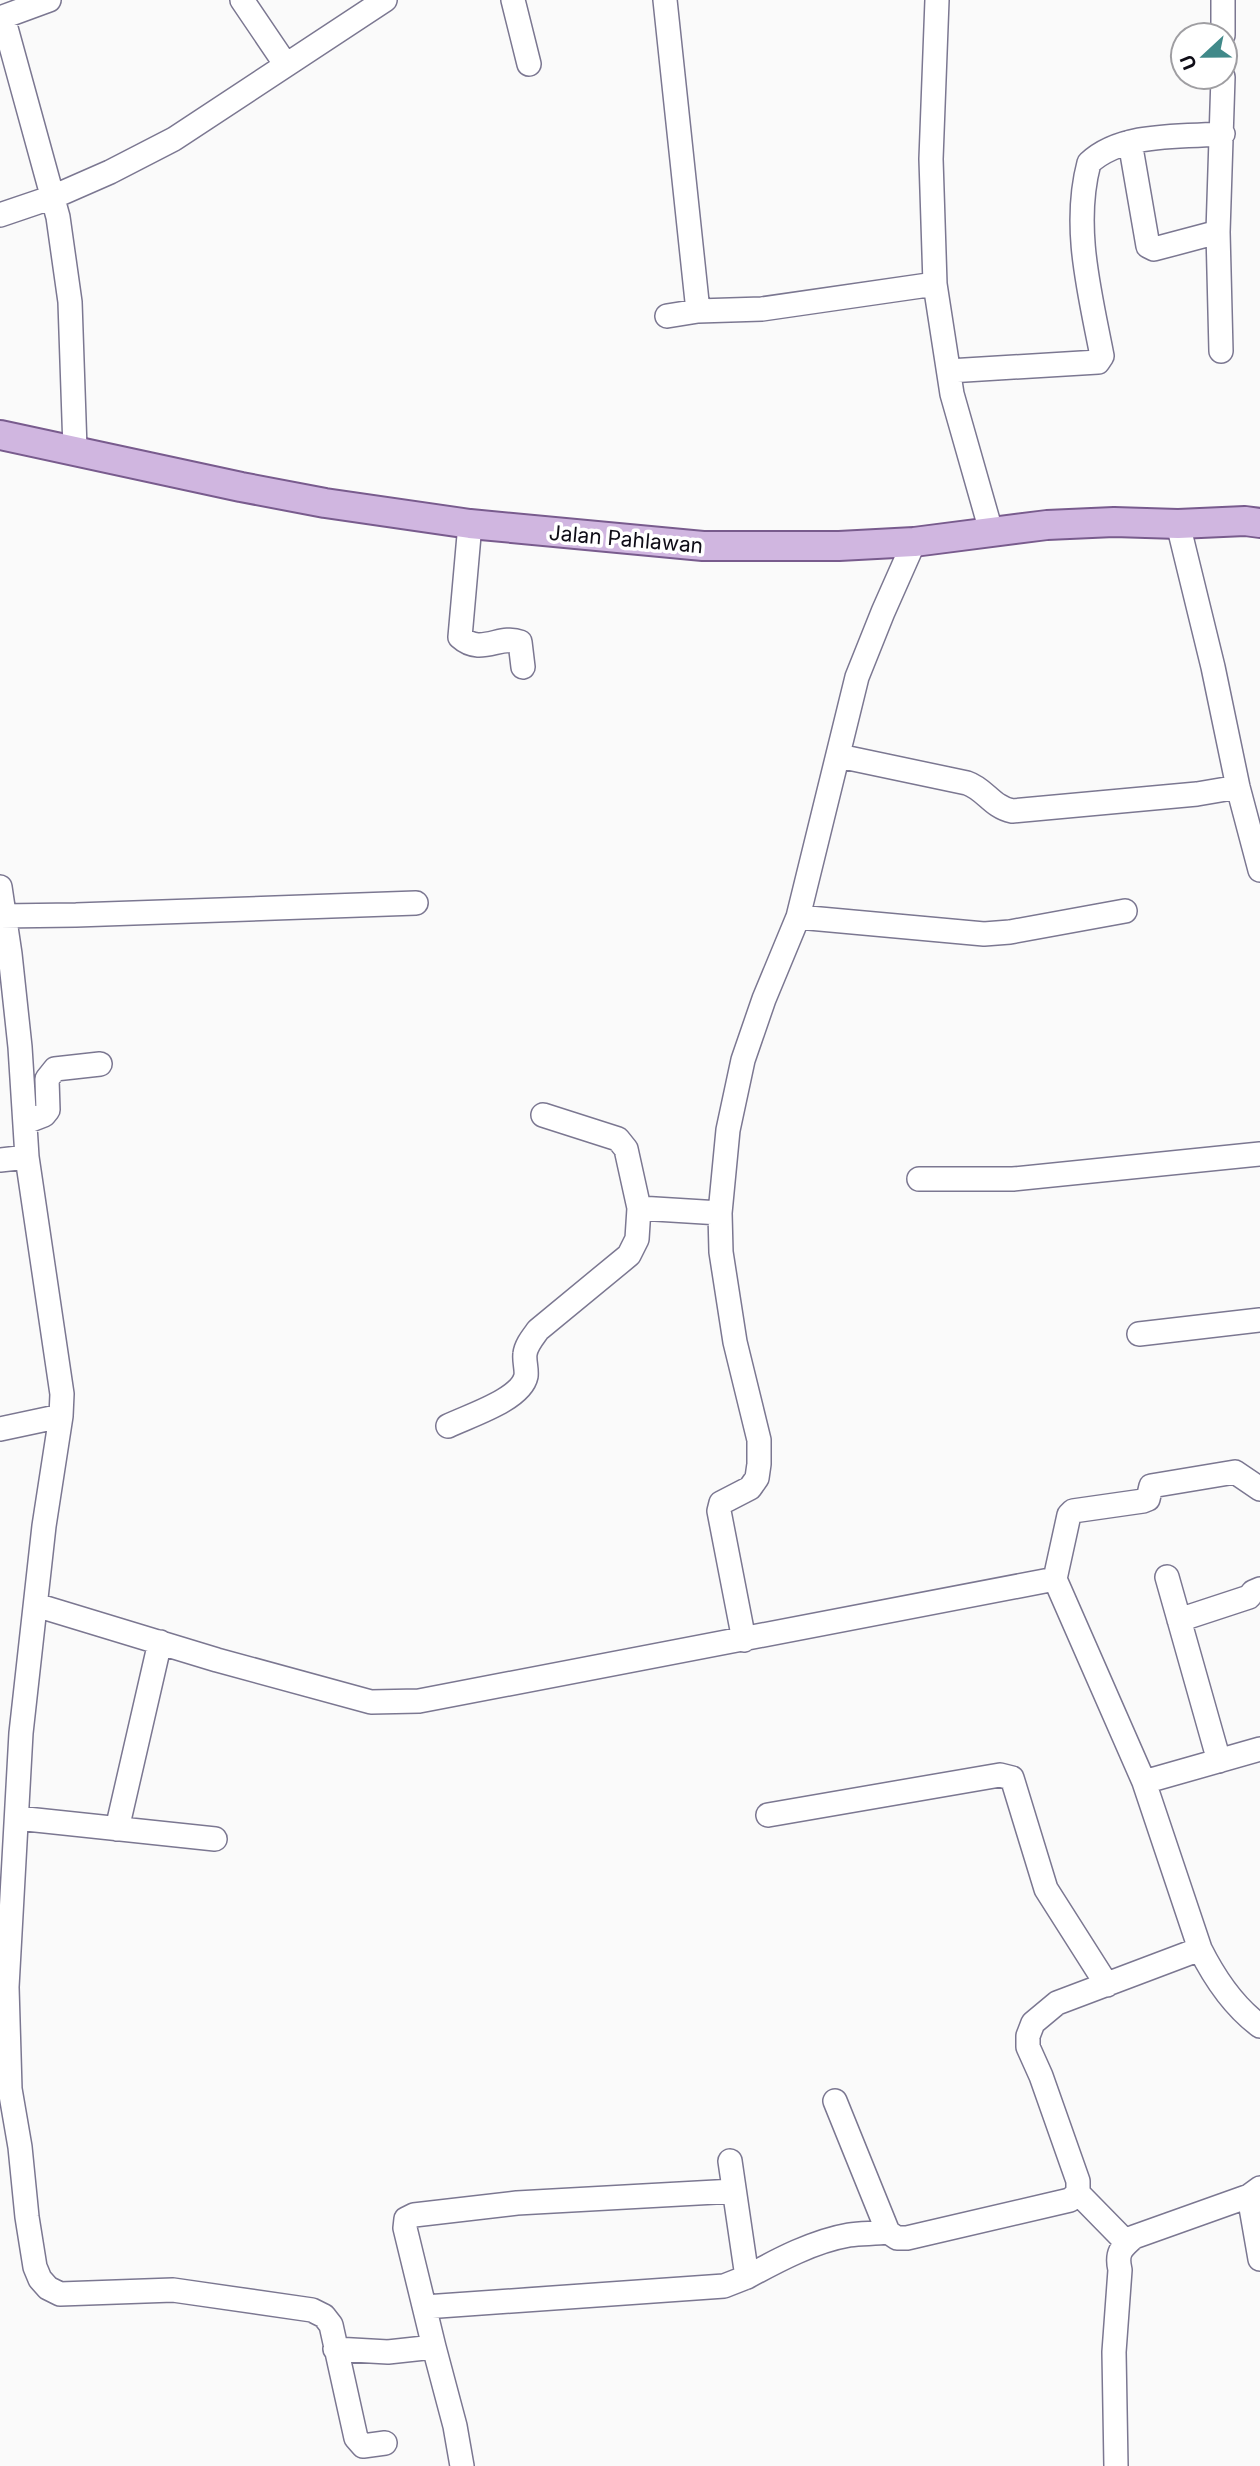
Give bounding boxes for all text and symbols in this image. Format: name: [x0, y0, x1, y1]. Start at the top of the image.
north arrow: [1169, 21, 1239, 91]
text: U: [1175, 51, 1202, 73]
street label: Jalan Pahlawan: [548, 520, 704, 558]

